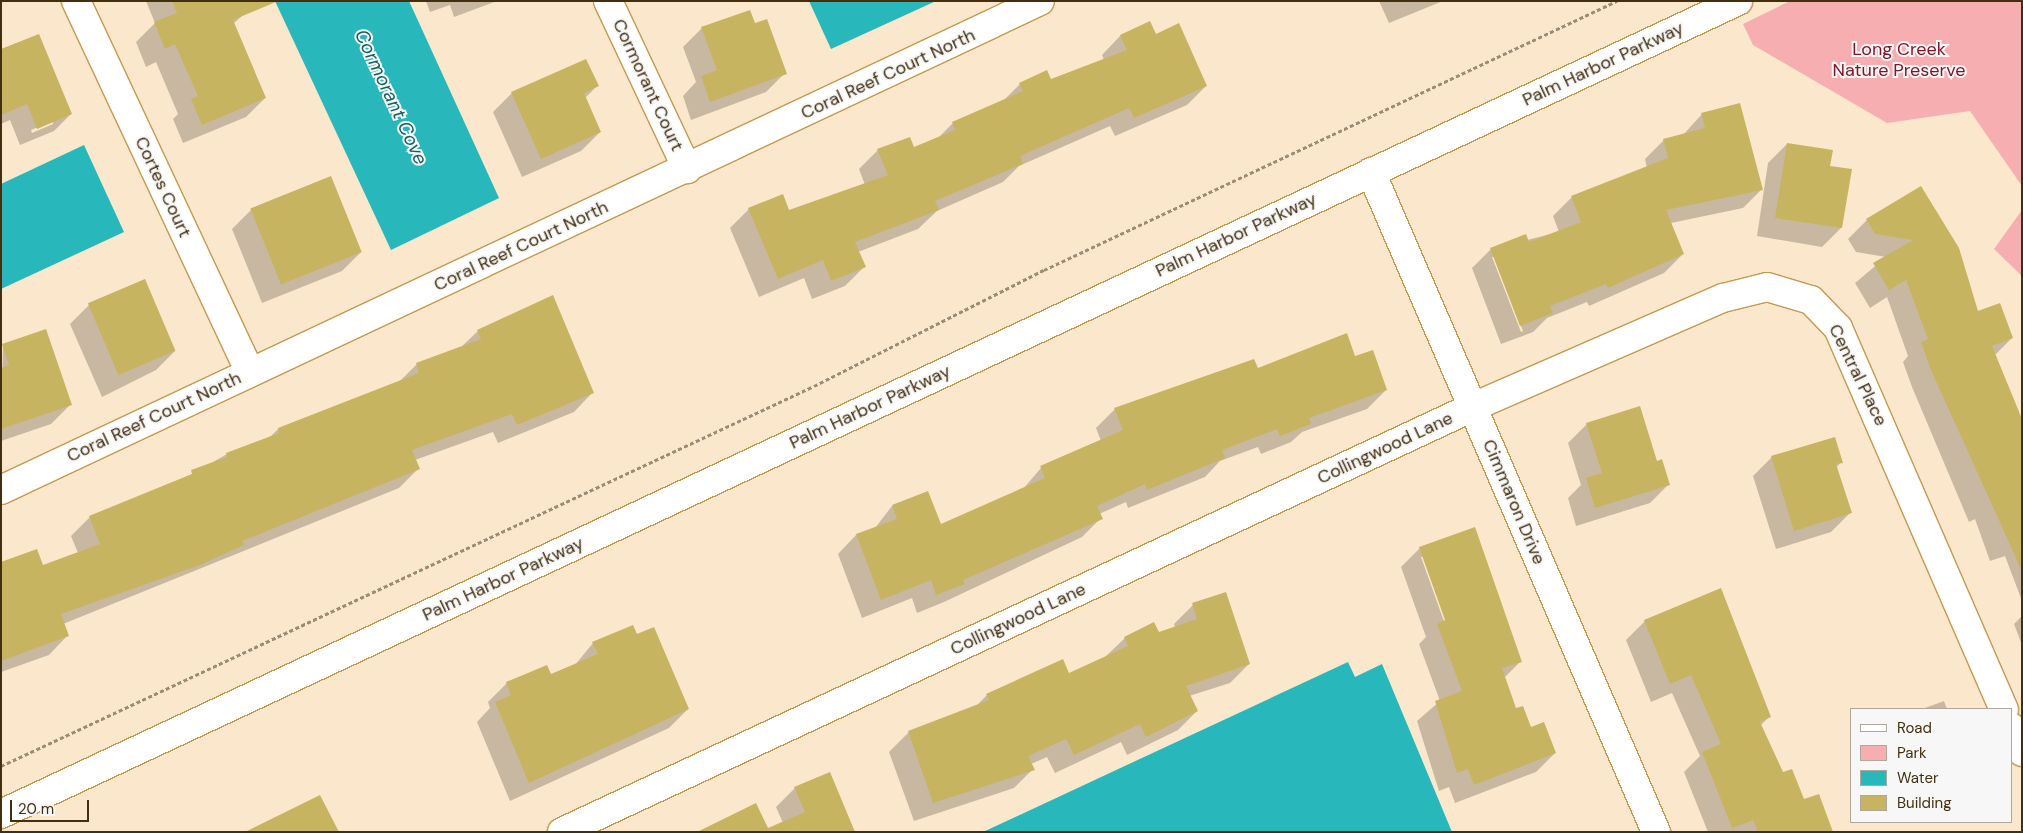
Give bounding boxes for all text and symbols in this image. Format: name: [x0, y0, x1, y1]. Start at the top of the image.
street label: Cormorant Court: [608, 16, 688, 154]
street label: Palm Harbor Parkway: [1519, 17, 1687, 111]
street label: Coral Reef Court North: [797, 24, 979, 124]
water label: Cormorant Cove: [350, 26, 432, 168]
park label: Long Creek Nature Preserve: [1833, 39, 1965, 82]
street label: Cortes Court: [130, 133, 196, 241]
street label: Palm Harbor Parkway: [1152, 188, 1320, 282]
street label: Coral Reef Court North: [430, 196, 612, 296]
street label: Central Place: [1824, 321, 1892, 429]
street label: Palm Harbor Parkway: [786, 360, 954, 454]
street label: Coral Reef Court North: [63, 367, 245, 467]
street label: Collingwood Lane: [1314, 407, 1456, 489]
street label: Cimmaron Drive: [1478, 436, 1550, 568]
street label: Palm Harbor Parkway: [419, 532, 587, 626]
street label: Collingwood Lane: [947, 578, 1089, 660]
legend: [1850, 708, 2013, 823]
text: Road: [1897, 718, 1932, 738]
text: Park: [1897, 743, 1927, 763]
text: Water: [1897, 768, 1938, 788]
scale bar: [12, 790, 91, 822]
text: Building: [1897, 793, 1952, 813]
text: 20 m: [18, 799, 54, 819]

